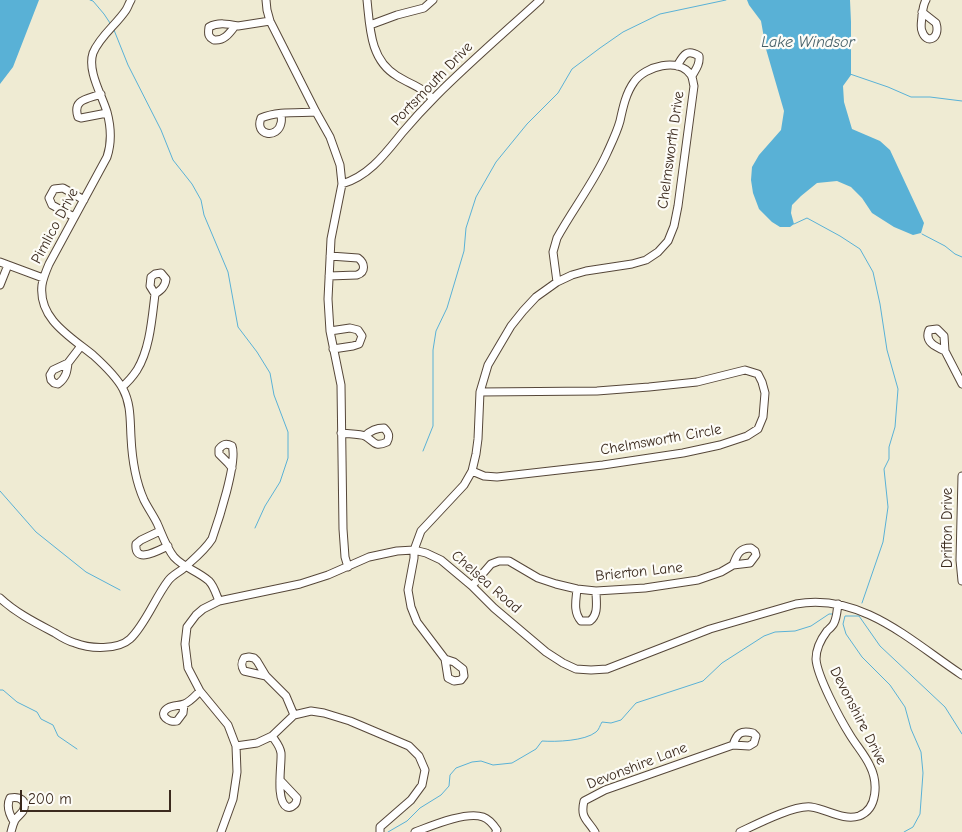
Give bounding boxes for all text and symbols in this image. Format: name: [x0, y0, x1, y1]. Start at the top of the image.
water label: Lake Windsor: [761, 32, 855, 52]
street label: Portsmouth Drive: [387, 38, 477, 130]
street label: Chelmsworth Drive: [654, 90, 688, 210]
street label: Pimlico Drive: [27, 185, 83, 267]
street label: Chelmsworth Circle: [599, 420, 723, 460]
street label: Drifton Drive: [939, 488, 957, 568]
street label: Chelsea Road: [447, 547, 525, 617]
street label: Brierton Lane: [594, 558, 684, 586]
street label: Devonshire Drive: [826, 664, 890, 768]
street label: Devonshire Lane: [584, 739, 690, 793]
scale bar: [22, 780, 174, 812]
text: 200 m: [28, 790, 72, 808]

